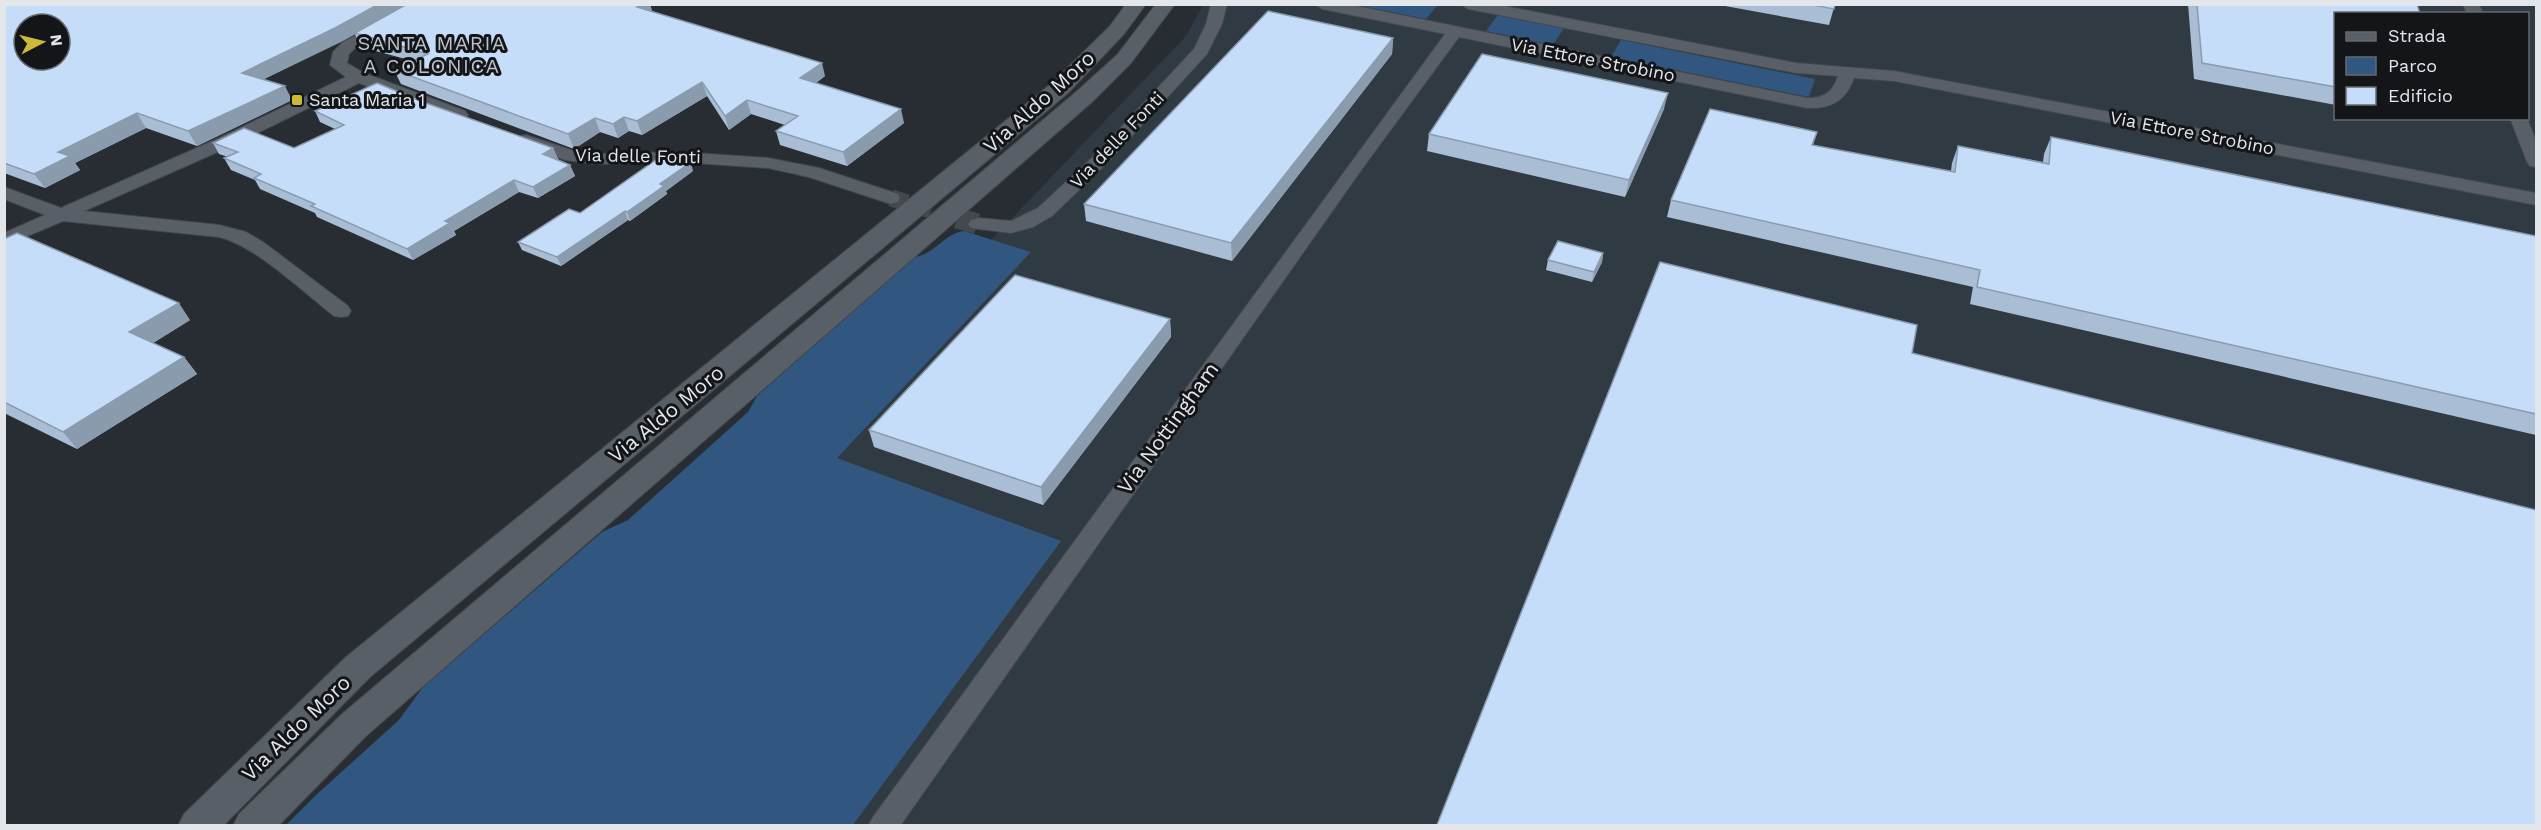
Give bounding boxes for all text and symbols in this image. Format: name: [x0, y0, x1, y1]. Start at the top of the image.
north arrow: [12, 12, 72, 72]
legend: [2334, 12, 2529, 120]
text: Strada: [2388, 25, 2446, 46]
district label: SANTA MARIA A COLONICA: [357, 31, 507, 78]
text: N: [46, 33, 67, 47]
street label: Via Ettore Strobino: [1509, 33, 1677, 86]
street label: Via Aldo Moro: [978, 45, 1100, 158]
text: Parco: [2388, 55, 2437, 76]
text: Edificio: [2388, 85, 2453, 106]
street label: Via delle Fonti: [1065, 87, 1168, 192]
place label: Santa Maria 1: [309, 89, 425, 110]
marker: Santa Maria 1: [290, 93, 304, 107]
street label: Via Ettore Strobino: [2108, 106, 2276, 159]
street label: Via delle Fonti: [575, 144, 701, 167]
street label: Via Nottingham: [1112, 357, 1224, 498]
street label: Via Aldo Moro: [603, 359, 728, 468]
street label: Via Aldo Moro: [236, 670, 355, 786]

